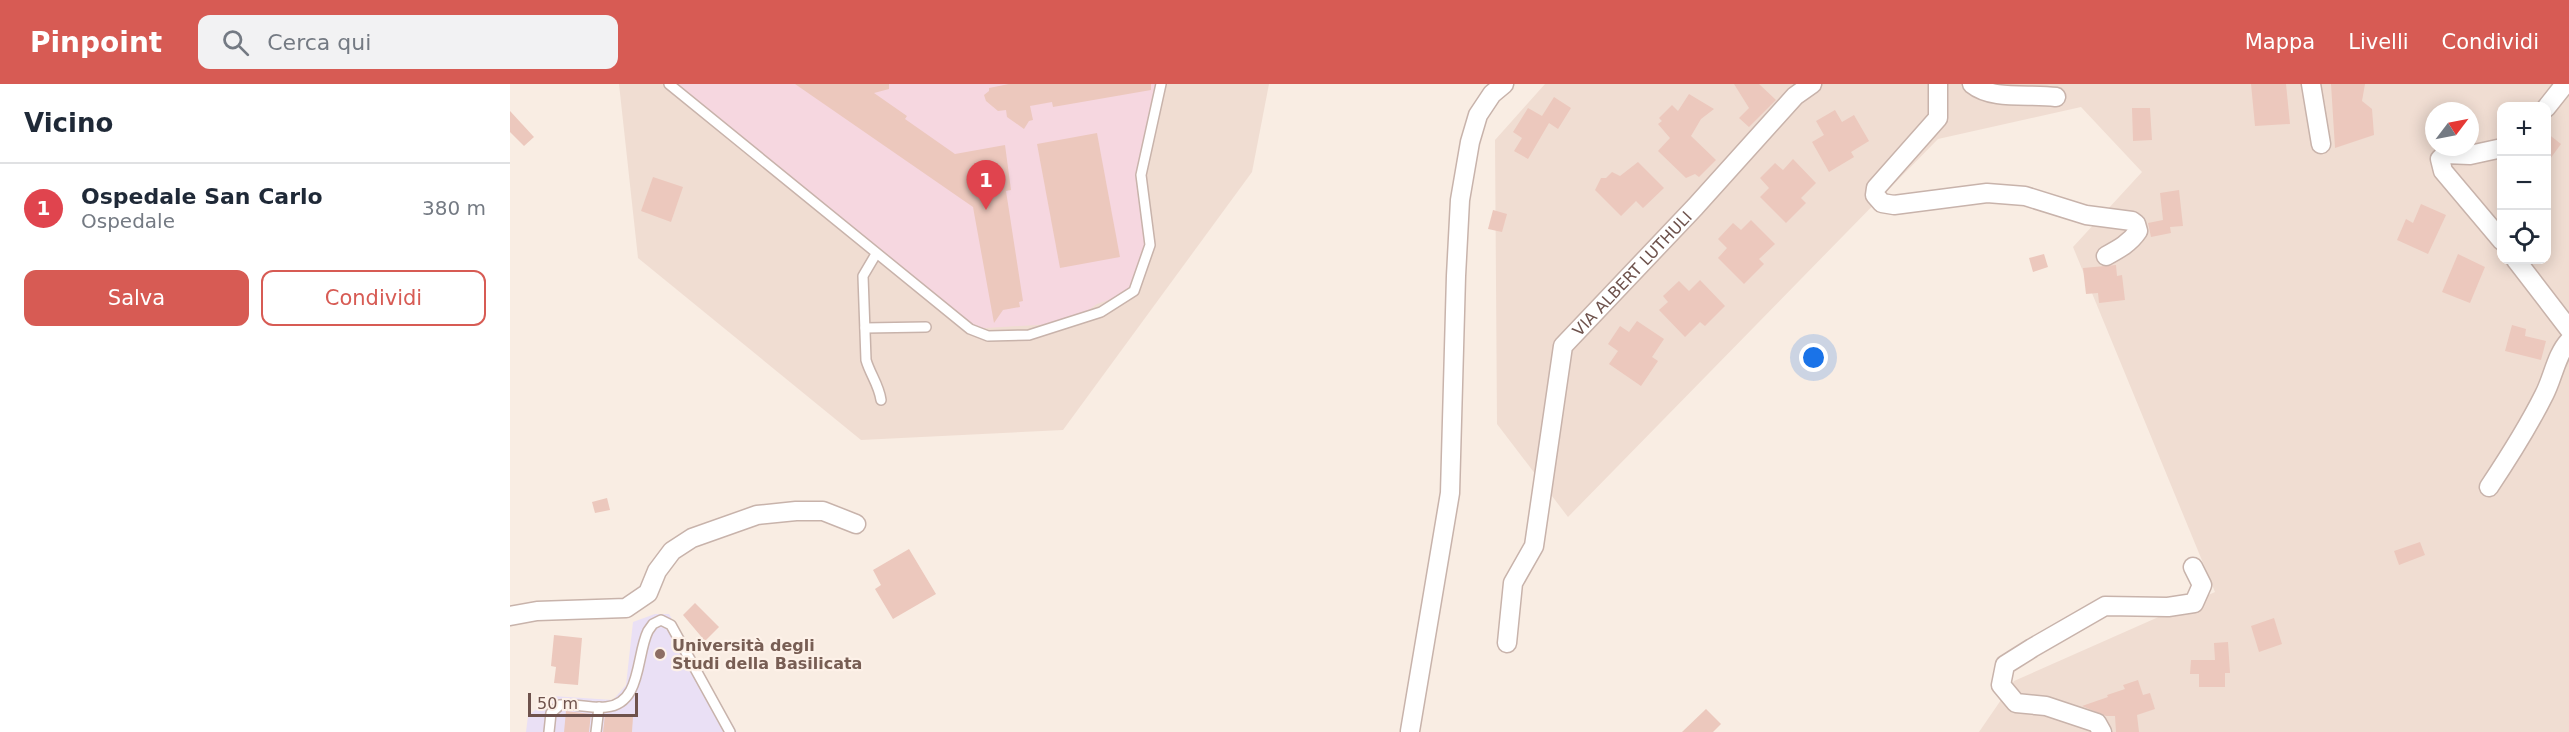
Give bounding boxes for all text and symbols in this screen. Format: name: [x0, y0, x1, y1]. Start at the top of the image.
search box: [198, 15, 618, 69]
text: Pinpoint: [30, 26, 162, 59]
icon: search: [219, 26, 252, 59]
text: Cerca qui: [267, 30, 371, 55]
text: Mappa: [2245, 30, 2315, 54]
text: Livelli: [2348, 30, 2409, 54]
text: Condividi: [2442, 30, 2539, 54]
north arrow: [2425, 102, 2479, 156]
map controls: [2497, 102, 2551, 264]
button: +: [2497, 102, 2551, 156]
text: Vicino: [24, 108, 113, 138]
button: −: [2497, 156, 2551, 210]
pin: 1: [966, 160, 1006, 210]
text: Ospedale San Carlo: [81, 184, 323, 209]
text: 1: [37, 196, 50, 220]
text: 380 m: [422, 196, 486, 220]
street label: VIA ALBERT LUTHULI: [1569, 208, 1696, 340]
text: Ospedale: [81, 209, 175, 233]
button: locate: [2497, 210, 2551, 264]
button: Salva: [24, 270, 249, 326]
button: Condividi: [261, 270, 486, 326]
your location: [1799, 343, 1828, 372]
place label: Università degli Studi della Basilicata: [672, 636, 862, 673]
marker: Università degli Studi della Basilicata: [653, 647, 667, 661]
scale bar: [528, 690, 638, 718]
text: 50 m: [537, 694, 578, 713]

